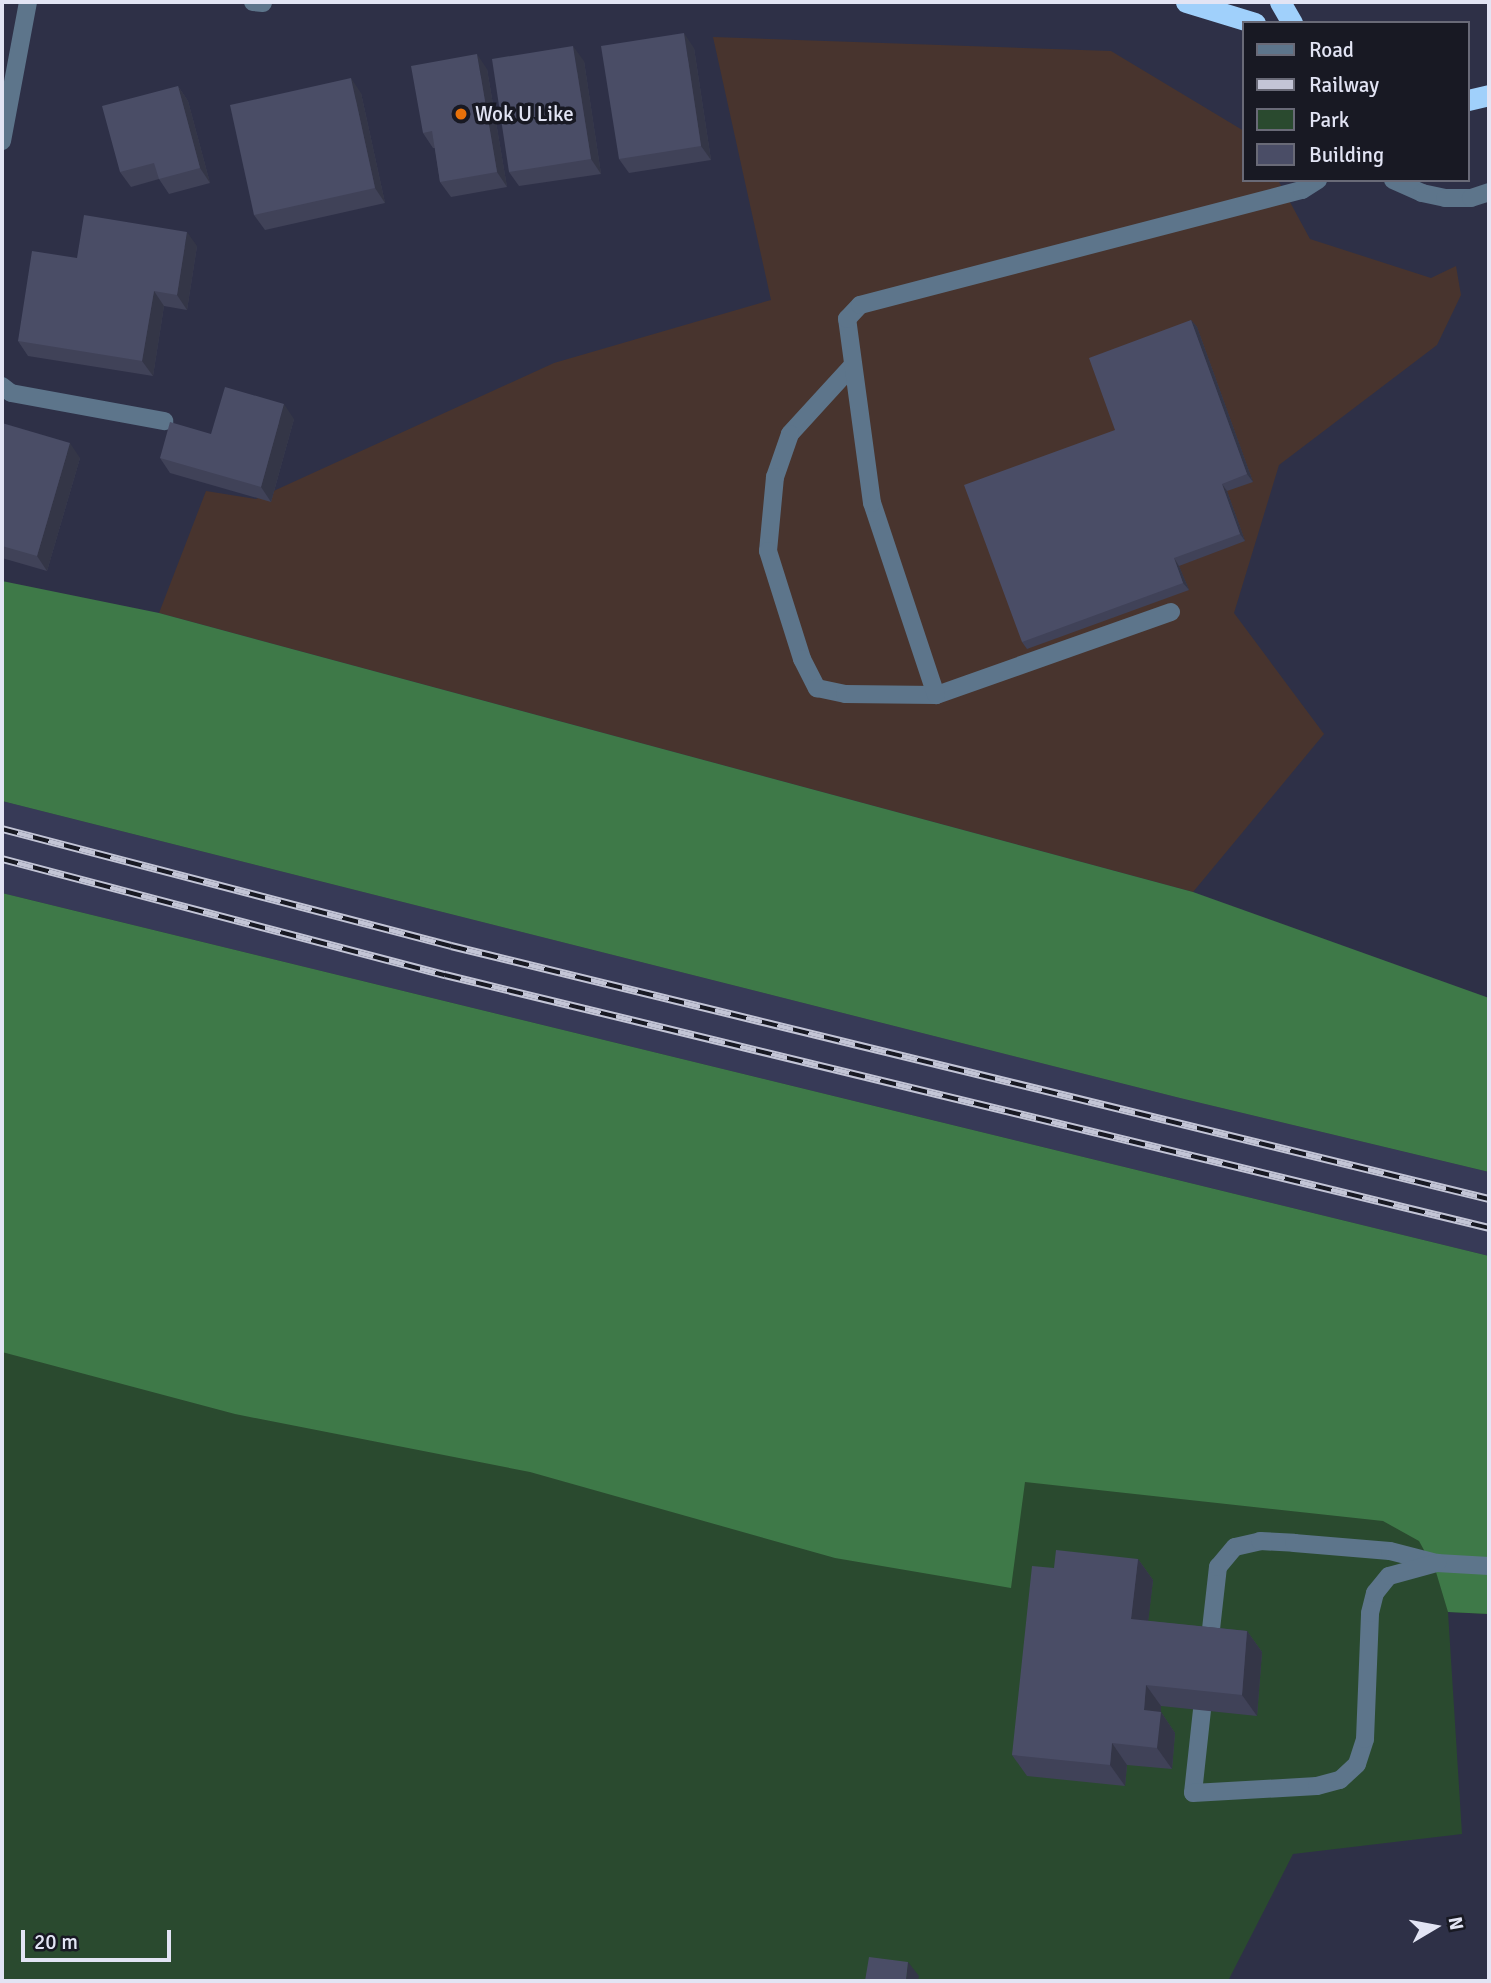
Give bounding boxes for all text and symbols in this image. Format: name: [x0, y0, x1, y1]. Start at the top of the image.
legend: [1242, 21, 1470, 182]
text: Road: [1309, 37, 1354, 63]
text: Railway: [1309, 72, 1379, 98]
place label: Wok U Like: [475, 101, 574, 127]
marker: Wok U Like: [453, 106, 469, 122]
text: Park: [1309, 107, 1349, 133]
text: Building: [1309, 142, 1384, 168]
north arrow: [1400, 1892, 1470, 1962]
text: N: [1443, 1915, 1469, 1932]
scale bar: [24, 1916, 175, 1960]
text: 20 m: [34, 1929, 78, 1955]

